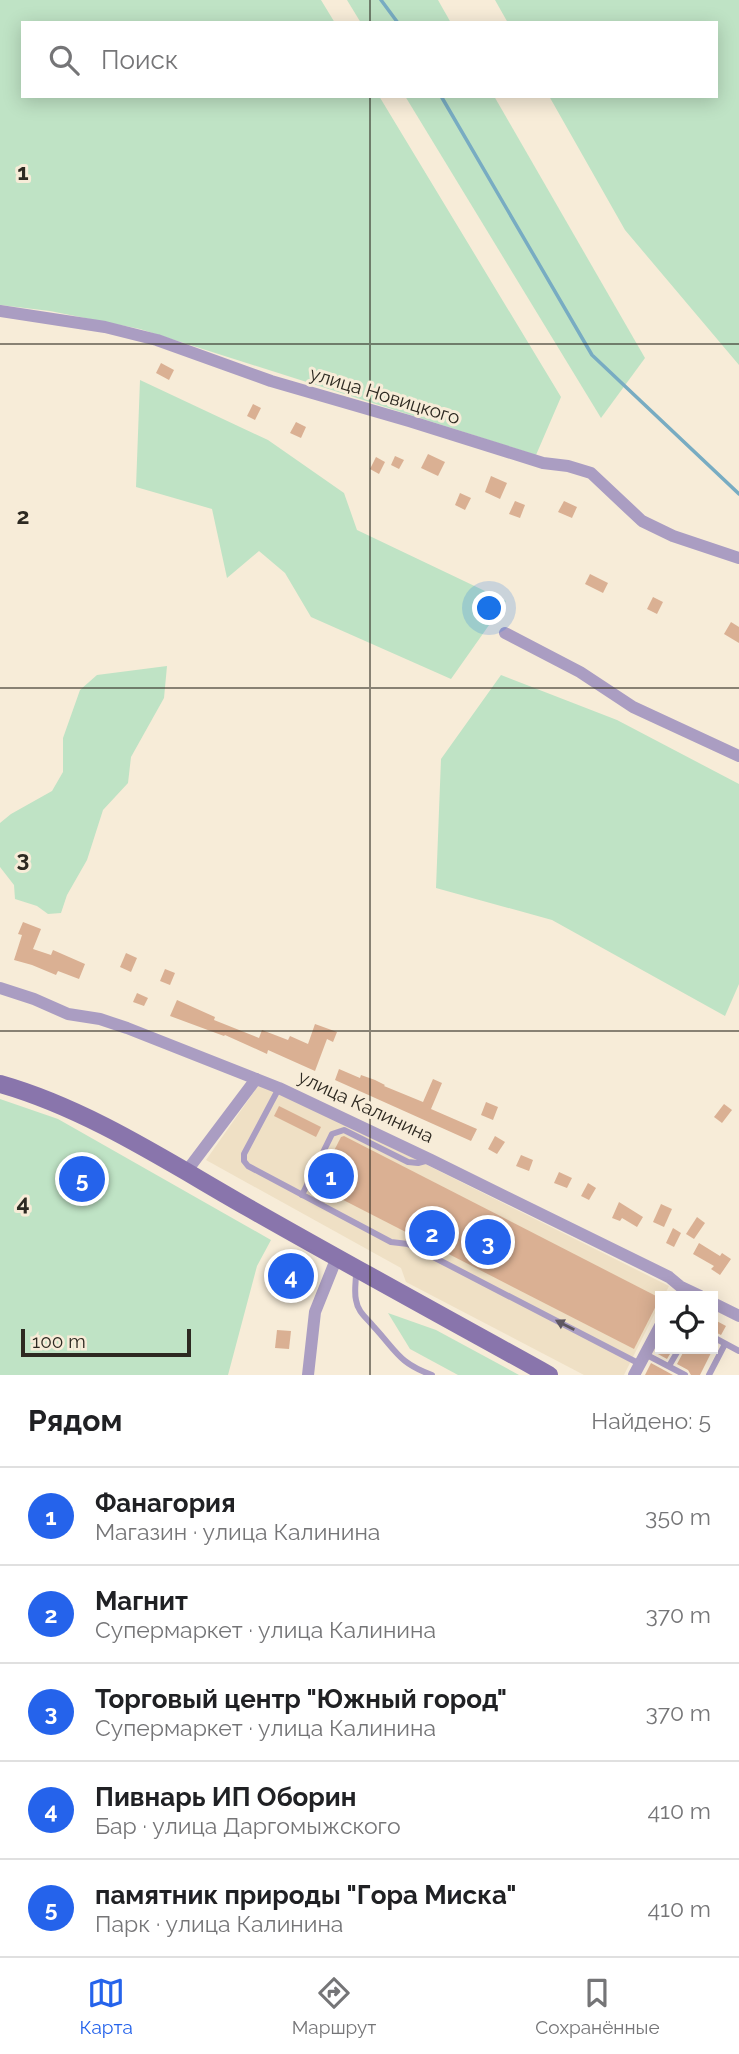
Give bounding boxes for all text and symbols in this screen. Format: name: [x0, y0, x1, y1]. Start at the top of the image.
search box: [21, 21, 718, 98]
icon: search: [45, 41, 83, 79]
text: Поиск: [101, 45, 178, 75]
text: 1: [17, 158, 29, 185]
street label: улица Новицкого: [307, 362, 463, 428]
text: 2: [17, 502, 29, 529]
your location: [472, 591, 506, 625]
text: 3: [17, 845, 29, 872]
street label: улица Калинина: [295, 1065, 437, 1147]
pin: 1: [308, 1150, 354, 1202]
pin: 5: [59, 1153, 105, 1205]
text: 4: [16, 1189, 30, 1216]
pin: 2: [409, 1207, 455, 1259]
pin: 3: [465, 1216, 511, 1268]
pin: 4: [268, 1250, 314, 1302]
map controls: [655, 1291, 718, 1354]
button: locate: [655, 1291, 718, 1354]
one-way arrow: [555, 1320, 575, 1331]
scale bar: [21, 1326, 191, 1358]
text: 100 m: [32, 1330, 86, 1352]
text: Рядом: [28, 1403, 122, 1438]
text: Найдено: 5: [591, 1407, 711, 1434]
text: Фанагория: [95, 1488, 236, 1518]
text: 1: [45, 1503, 57, 1530]
text: 350 m: [645, 1503, 711, 1530]
text: Магазин · улица Калинина: [95, 1518, 380, 1545]
text: Магнит: [95, 1586, 188, 1616]
text: 2: [45, 1601, 57, 1628]
text: 370 m: [646, 1601, 711, 1628]
text: Супермаркет · улица Калинина: [95, 1616, 436, 1643]
text: Торговый центр "Южный город": [95, 1684, 507, 1714]
text: 3: [45, 1699, 57, 1726]
text: 370 m: [646, 1699, 711, 1726]
text: Супермаркет · улица Калинина: [95, 1714, 436, 1741]
text: Пивнарь ИП Оборин: [95, 1782, 356, 1812]
text: 4: [44, 1797, 58, 1824]
text: 410 m: [648, 1797, 711, 1824]
text: Бар · улица Даргомыжского: [95, 1812, 401, 1839]
text: памятник природы "Гора Миска": [95, 1880, 517, 1910]
text: 5: [45, 1895, 57, 1922]
text: 410 m: [648, 1895, 711, 1922]
text: Парк · улица Калинина: [95, 1910, 343, 1937]
tab: Карта: [79, 1974, 133, 2038]
tab: Маршрут: [292, 1974, 376, 2038]
tab: Сохранённые: [535, 1974, 660, 2038]

